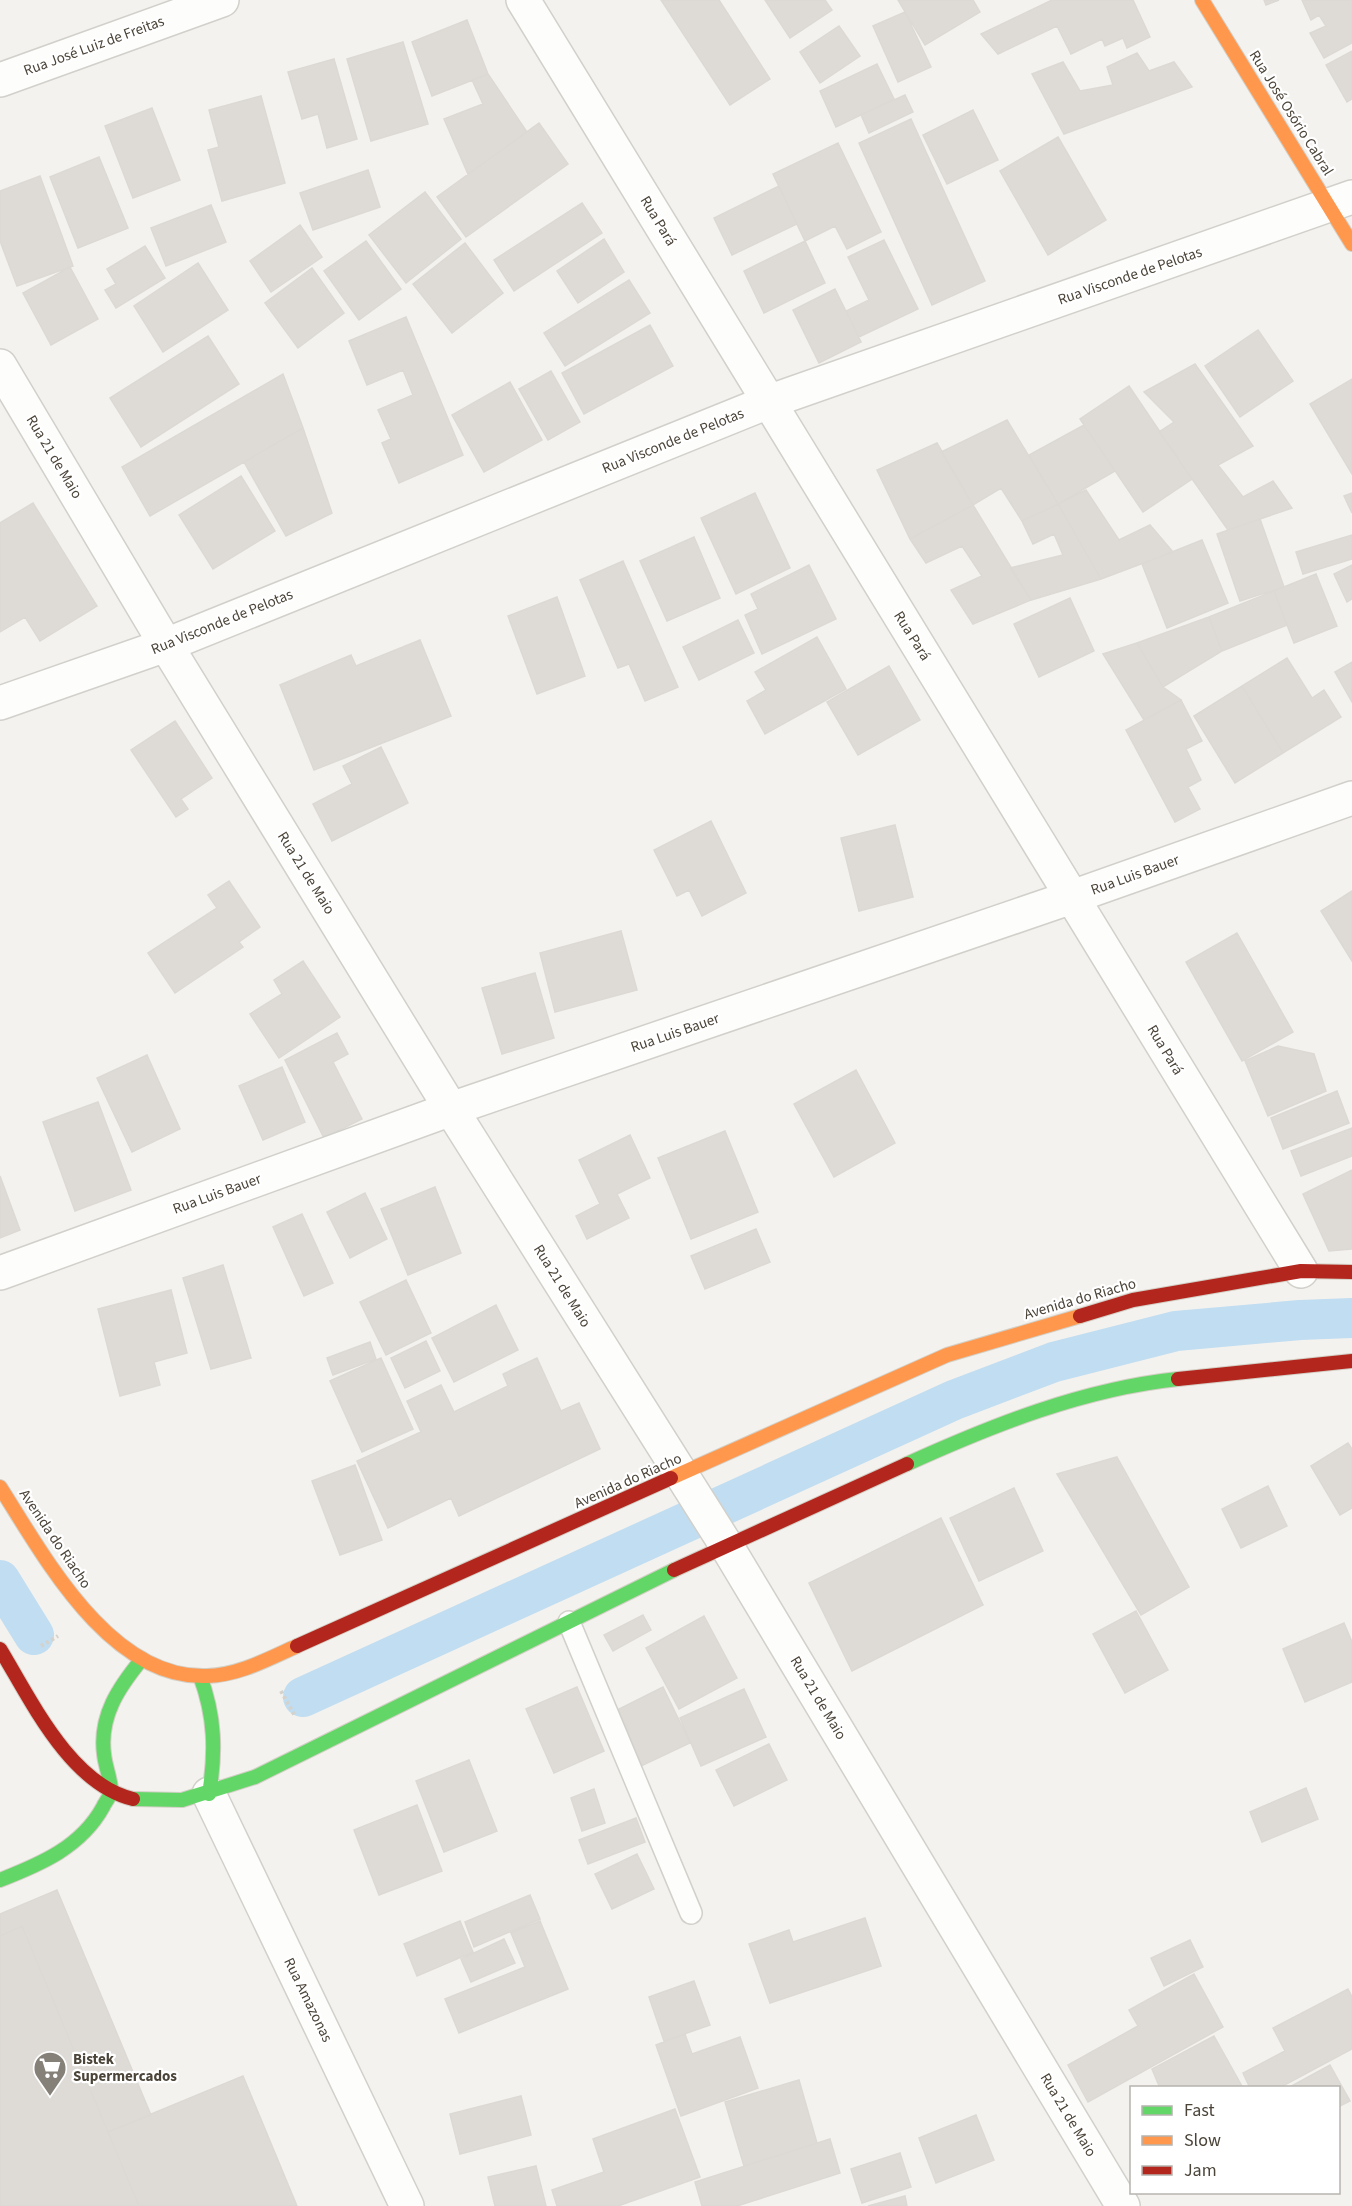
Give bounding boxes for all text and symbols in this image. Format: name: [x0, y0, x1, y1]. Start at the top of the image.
street label: Rua José Luiz de Freitas: [21, 11, 167, 81]
street label: Rua José Osório Cabral: [1244, 46, 1338, 180]
street label: Rua Pará: [635, 192, 681, 250]
street label: Rua Visconde de Pelotas: [1055, 241, 1205, 311]
street label: Rua Visconde de Pelotas: [599, 403, 747, 479]
street label: Rua 21 de Maio: [21, 411, 87, 503]
street label: Rua Visconde de Pelotas: [148, 584, 296, 660]
street label: Rua Pará: [889, 607, 935, 665]
street label: Rua 21 de Maio: [272, 827, 340, 919]
street label: Rua Luis Bauer: [1088, 849, 1183, 901]
street label: Rua Luis Bauer: [628, 1008, 723, 1058]
street label: Rua Pará: [1142, 1021, 1188, 1079]
street label: Rua Luis Bauer: [170, 1168, 265, 1220]
street label: Rua 21 de Maio: [528, 1240, 596, 1332]
street label: Avenida do Riacho: [1022, 1273, 1138, 1325]
street label: Avenida do Riacho: [571, 1448, 685, 1514]
street label: Avenida do Riacho: [14, 1485, 96, 1593]
street label: Rua 21 de Maio: [785, 1652, 851, 1744]
street label: Rua Amazonas: [278, 1954, 338, 2046]
place label: Bistek Supermercados: [73, 2049, 177, 2087]
supermarket icon: Bistek Supermercados: [32, 2050, 68, 2097]
street label: Rua 21 de Maio: [1035, 2069, 1101, 2161]
legend: [1130, 2086, 1340, 2194]
text: Fast: [1184, 2098, 1215, 2123]
text: Slow: [1184, 2128, 1221, 2153]
text: Jam: [1184, 2158, 1217, 2183]

